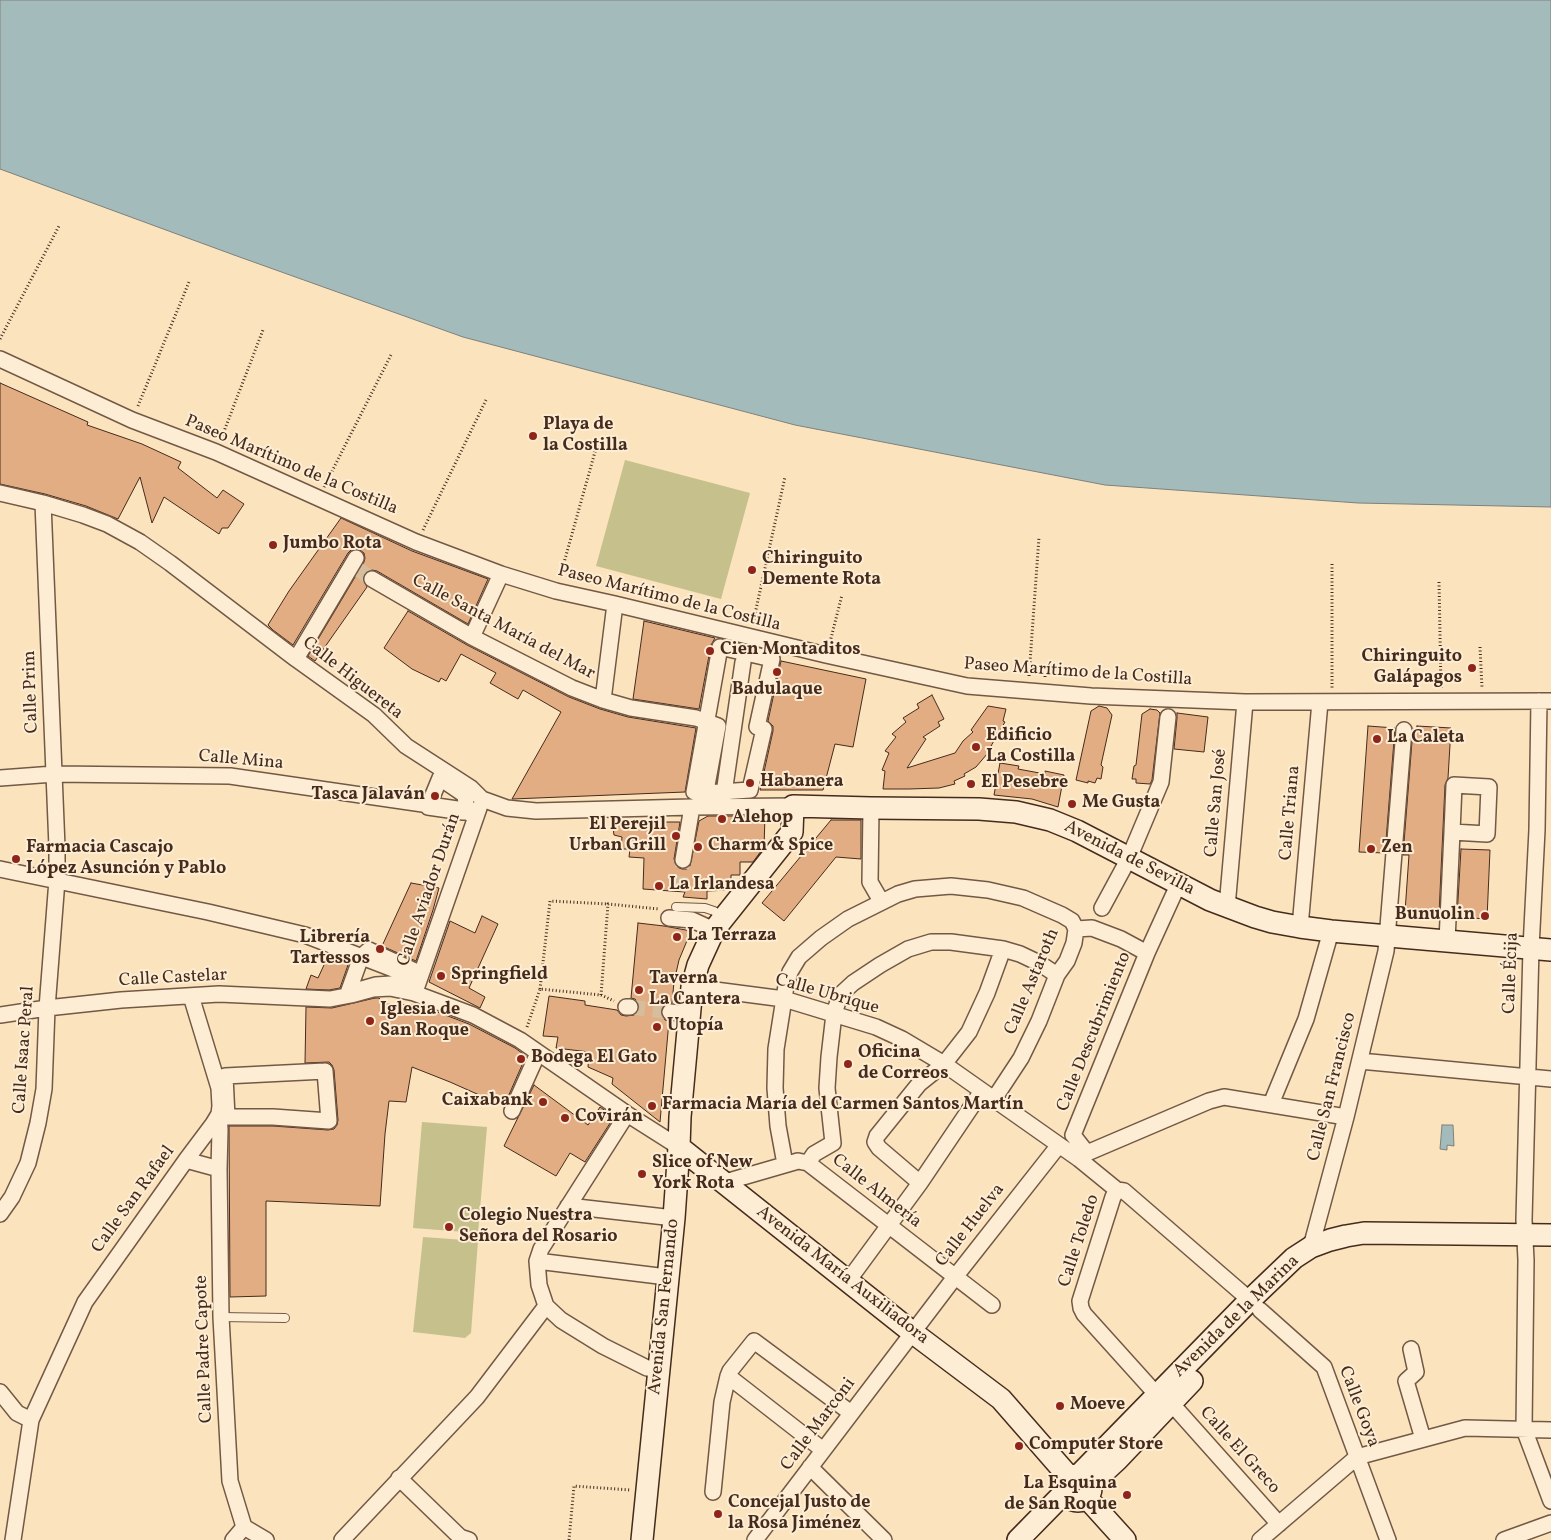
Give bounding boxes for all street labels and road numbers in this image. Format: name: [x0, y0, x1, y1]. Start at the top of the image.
street label: Paseo Marítimo de la Costilla: [181, 411, 401, 521]
street label: Paseo Marítimo de la Costilla: [555, 561, 783, 637]
street label: Calle Santa María del Mar: [408, 571, 598, 685]
street label: Calle Higuereta: [297, 633, 407, 725]
street label: Calle Prim: [20, 650, 44, 734]
street label: Paseo Marítimo de la Costilla: [963, 654, 1193, 692]
street label: Calle Mina: [197, 747, 285, 775]
street label: Calle San José: [1202, 748, 1232, 858]
street label: Calle Triana: [1276, 765, 1306, 861]
street label: Calle Aviador Durán: [394, 811, 466, 969]
street label: Avenida de Sevilla: [1060, 817, 1198, 901]
street label: Calle Astaroth: [1001, 926, 1065, 1038]
street label: Calle Écija: [1500, 932, 1524, 1014]
street label: Calle Descubrimiento: [1053, 949, 1137, 1115]
street label: Calle Castelar: [118, 965, 228, 993]
street label: Calle Ubrique: [773, 970, 881, 1020]
street label: Calle Isaac Peral: [10, 986, 40, 1114]
street label: Calle San Francisco: [1304, 1010, 1362, 1164]
street label: Calle San Rafael: [88, 1142, 180, 1258]
street label: Calle Almería: [827, 1150, 925, 1234]
street label: Calle Huelva: [932, 1180, 1010, 1272]
street label: Calle Toledo: [1055, 1192, 1105, 1290]
street label: Avenida María Auxiliadora: [751, 1202, 933, 1350]
street label: Avenida San Fernando: [645, 1218, 685, 1396]
street label: Avenida de la Marina: [1169, 1251, 1305, 1383]
street label: Calle Padre Capote: [192, 1275, 218, 1423]
street label: Calle Goya: [1333, 1364, 1383, 1450]
street label: Calle Marconi: [777, 1374, 861, 1476]
street label: Calle El Greco: [1194, 1403, 1284, 1499]

